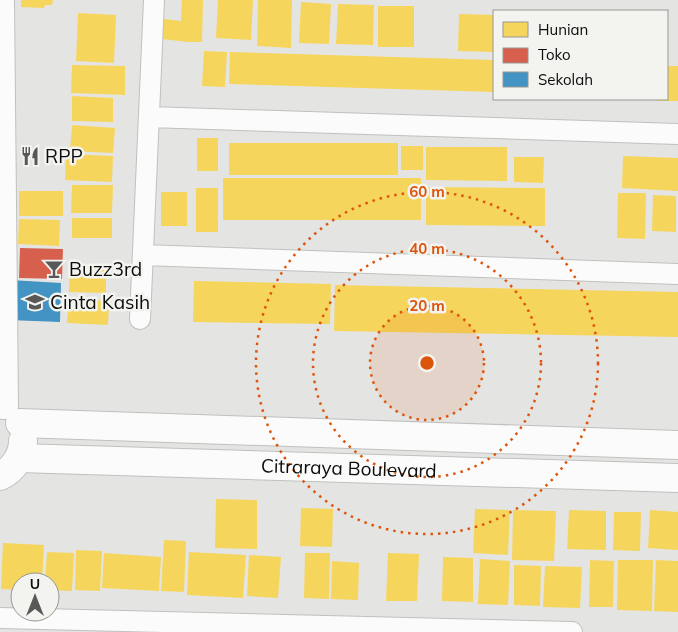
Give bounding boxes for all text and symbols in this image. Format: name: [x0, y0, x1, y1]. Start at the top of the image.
legend: [493, 10, 668, 100]
text: Hunian: [538, 20, 588, 39]
text: Toko: [538, 45, 571, 64]
text: Sekolah: [538, 70, 593, 89]
place label: RPP: [45, 144, 83, 168]
restaurant icon: RPP: [19, 145, 41, 167]
text: 60 m: [409, 182, 445, 201]
text: 40 m: [409, 239, 445, 258]
place label: Buzz3rd: [69, 257, 142, 281]
bar icon: Buzz3rd: [43, 258, 65, 280]
place label: Cinta Kasih: [50, 290, 150, 314]
school or university icon: Cinta Kasih: [24, 291, 46, 313]
text: 20 m: [409, 296, 445, 315]
centre of rings: [418, 354, 436, 372]
street label: Citraraya Boulevard: [261, 453, 437, 483]
north arrow: [10, 572, 60, 622]
text: U: [30, 575, 40, 593]

